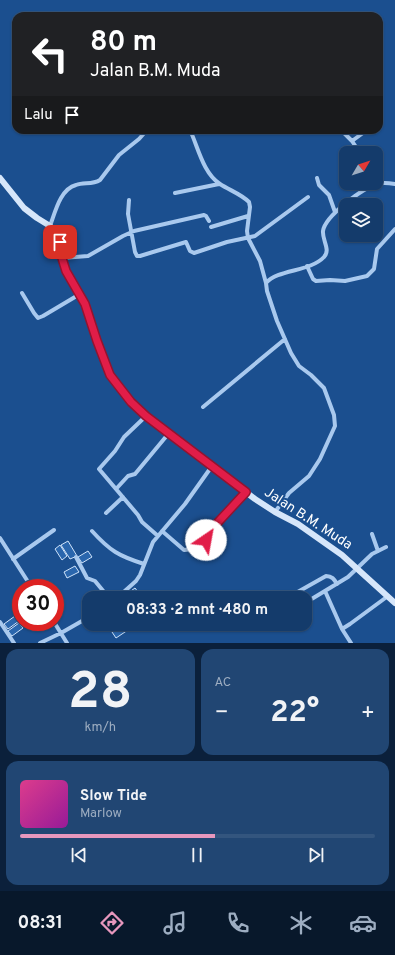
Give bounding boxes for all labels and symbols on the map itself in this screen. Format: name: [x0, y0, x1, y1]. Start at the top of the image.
north arrow: [339, 146, 383, 190]
pin: [43, 225, 77, 259]
street label: Jalan B.M. Muda: [261, 484, 355, 554]
position arrow: [185, 519, 227, 561]
speed limit sign: 30: [12, 579, 64, 631]

